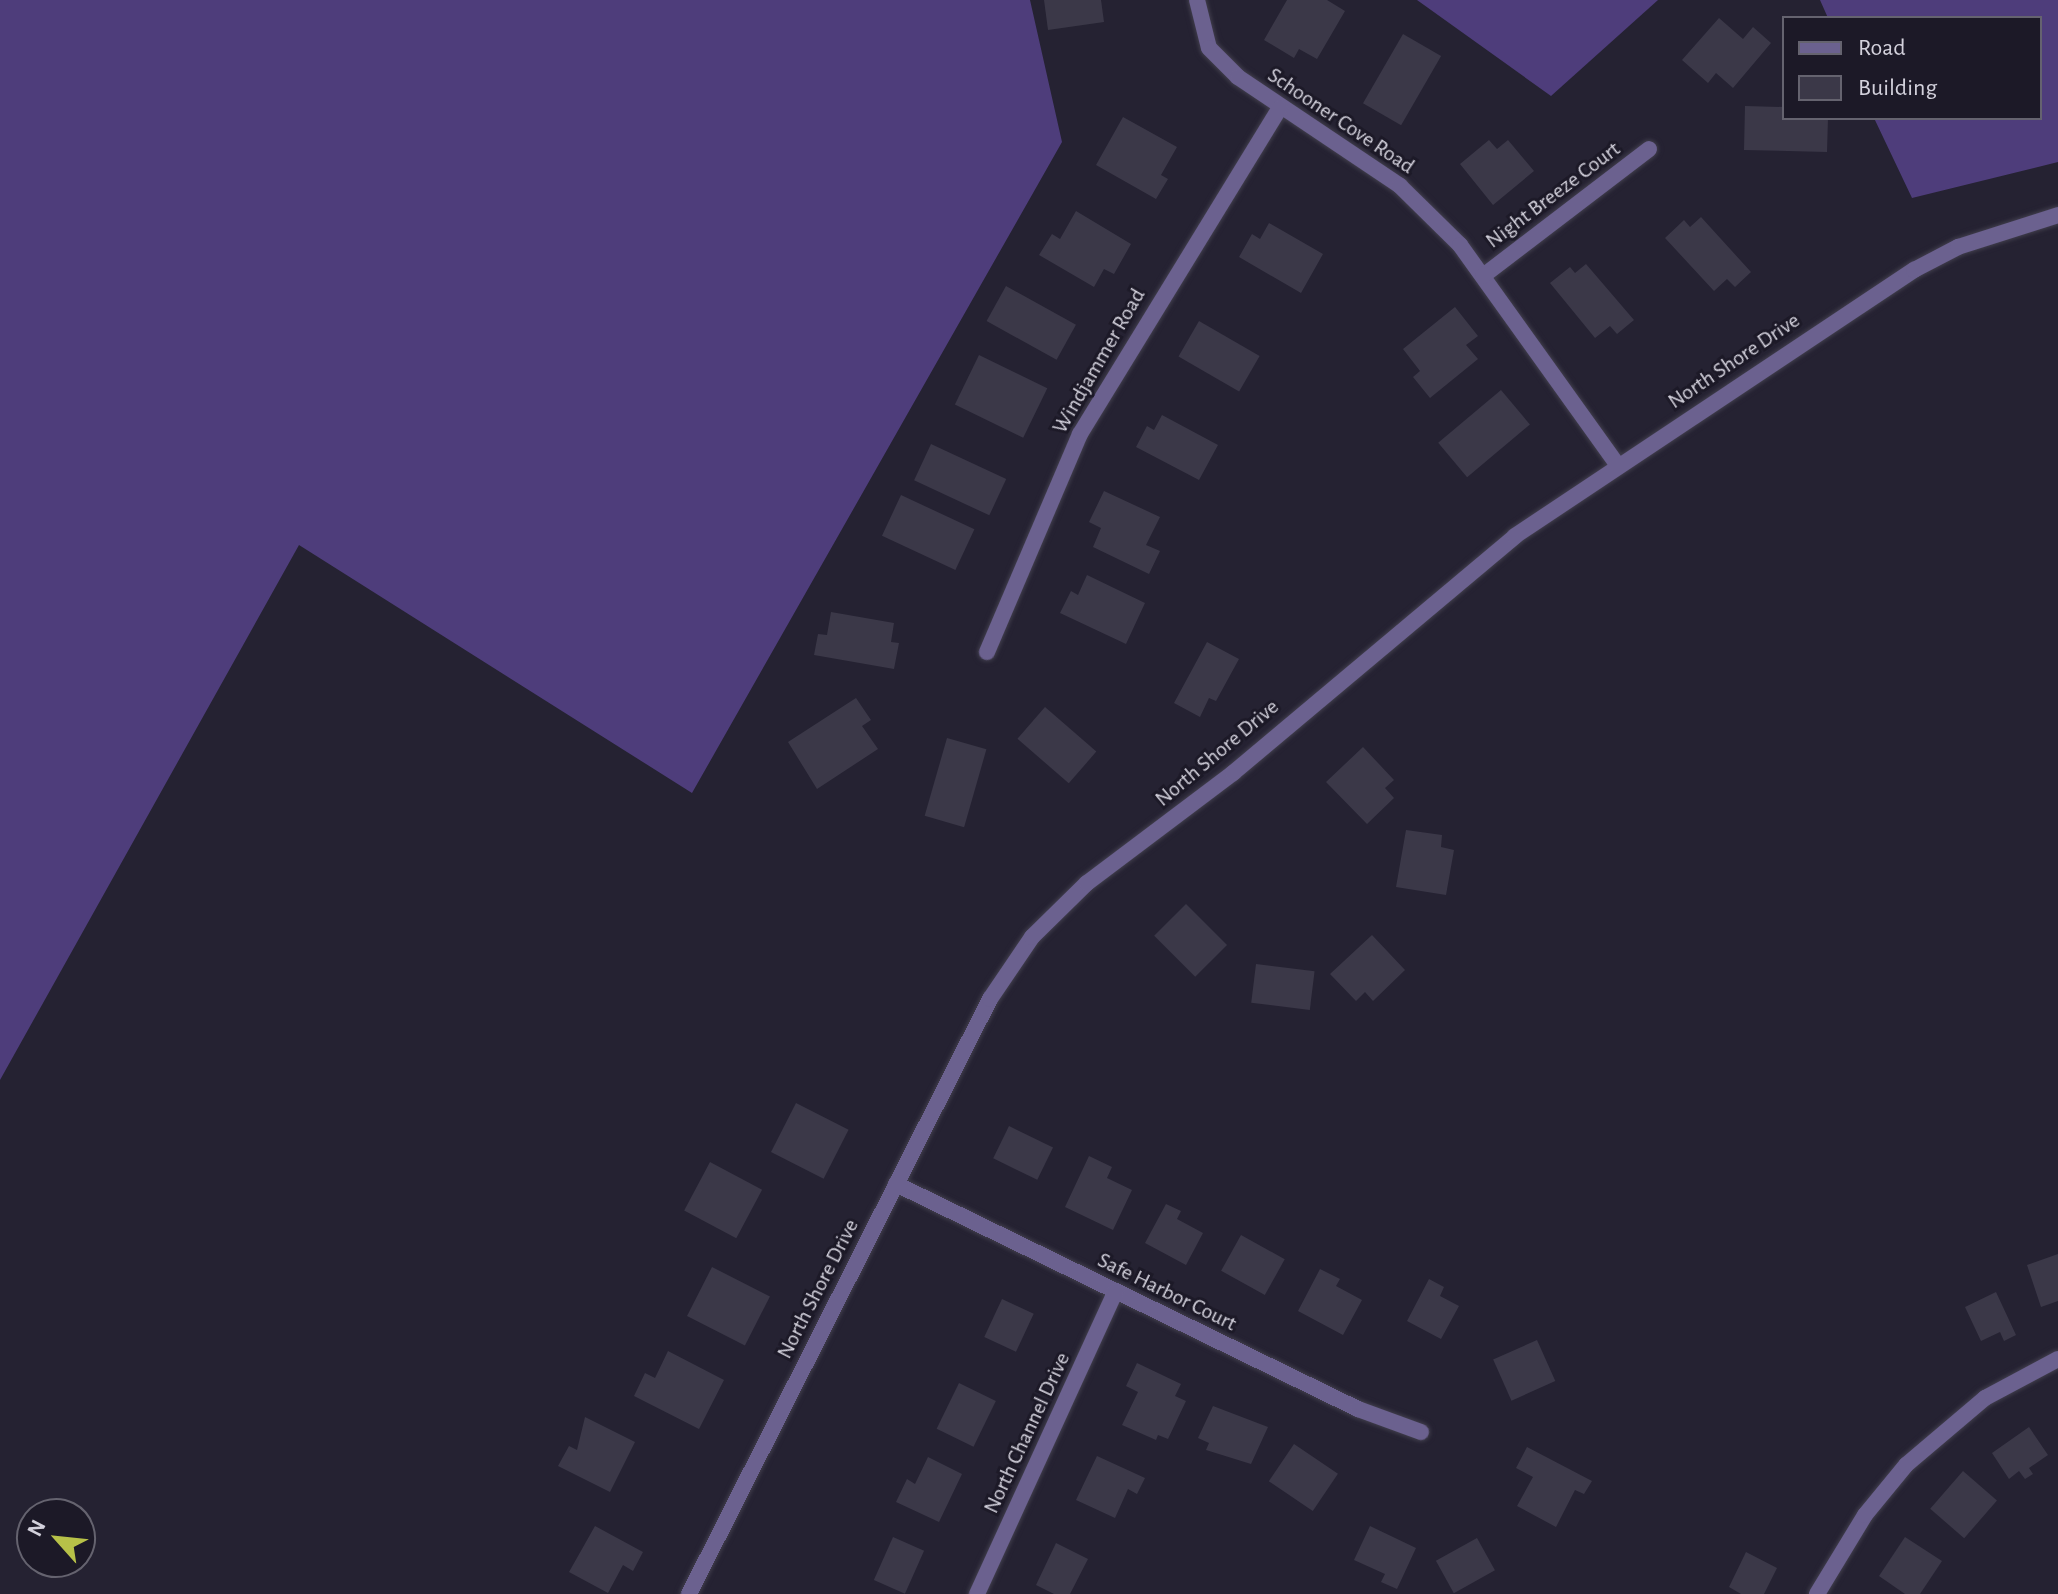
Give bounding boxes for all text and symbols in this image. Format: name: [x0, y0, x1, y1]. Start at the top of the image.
legend: [1782, 16, 2042, 120]
text: Road: [1858, 36, 1906, 60]
street label: Schooner Cove Road: [1263, 62, 1419, 180]
text: Building: [1858, 76, 1937, 100]
street label: Night Breeze Court: [1481, 136, 1625, 254]
street label: Windjammer Road: [1047, 284, 1151, 438]
street label: North Shore Drive: [1663, 307, 1805, 415]
street label: North Shore Drive: [1150, 694, 1284, 812]
street label: North Shore Drive: [771, 1215, 865, 1363]
street label: Safe Harbor Court: [1093, 1247, 1241, 1337]
street label: North Channel Drive: [978, 1348, 1076, 1518]
north arrow: [16, 1498, 96, 1578]
text: N: [23, 1516, 50, 1540]

